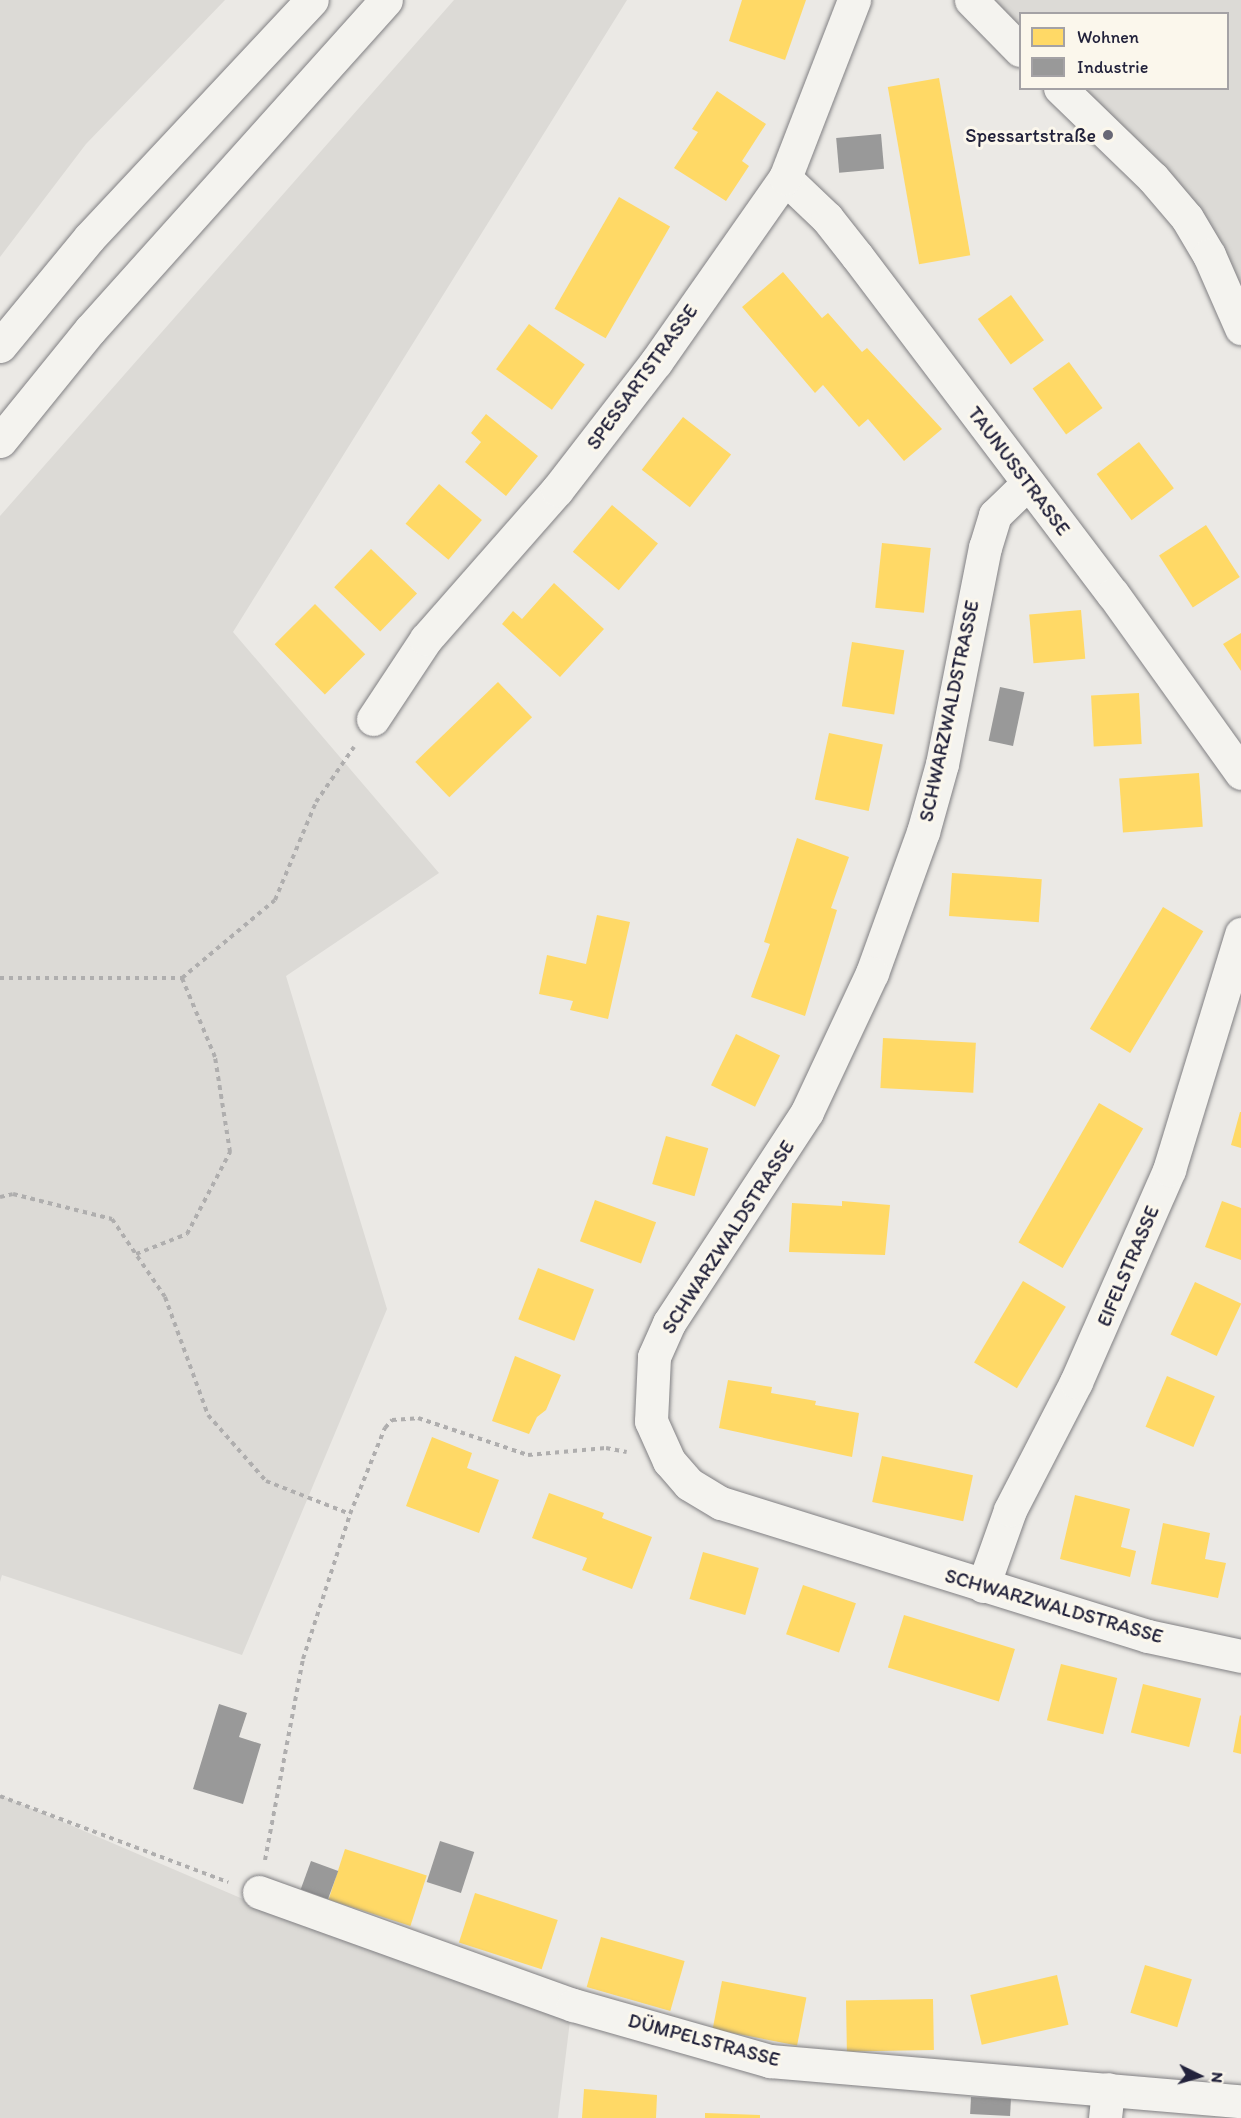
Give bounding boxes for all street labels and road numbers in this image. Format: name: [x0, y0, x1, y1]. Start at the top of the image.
street label: SPESSARTSTRASSE: [581, 300, 703, 454]
street label: TAUNUSSTRASSE: [963, 402, 1075, 540]
street label: SCHWARZWALDSTRASSE: [914, 598, 984, 824]
street label: SCHWARZWALDSTRASSE: [656, 1136, 800, 1338]
street label: EIFELSTRASSE: [1092, 1202, 1164, 1330]
street label: SCHWARZWALDSTRASSE: [942, 1563, 1166, 1649]
street label: DÜMPELSTRASSE: [625, 2008, 783, 2072]

